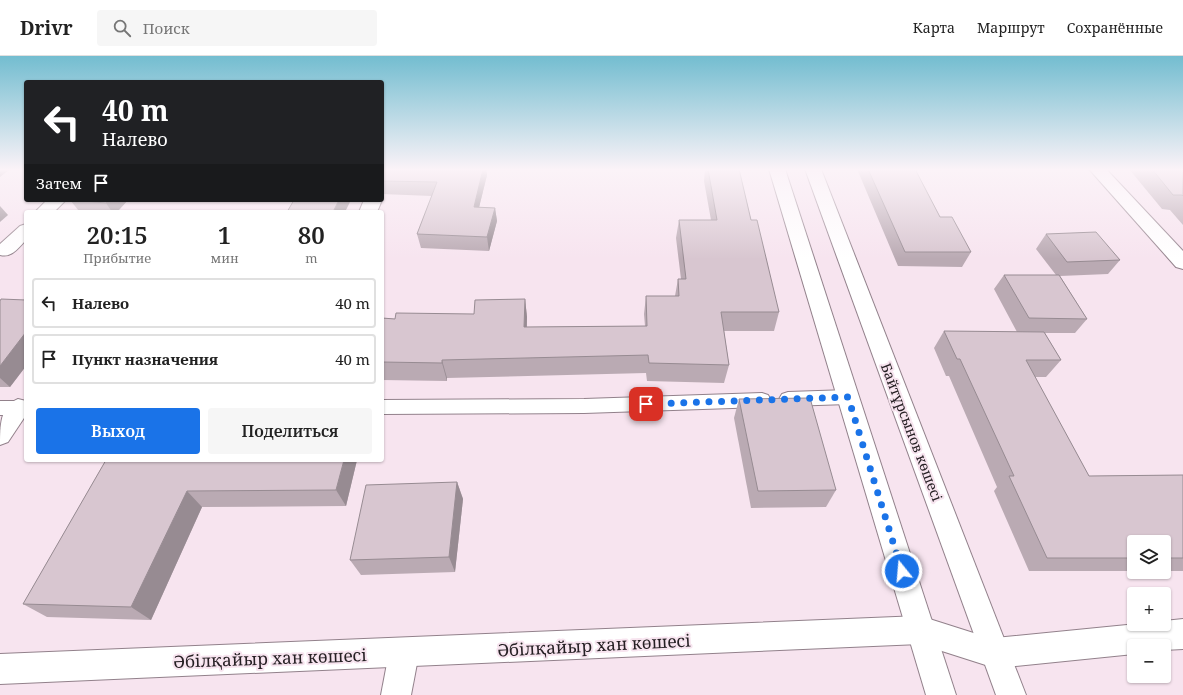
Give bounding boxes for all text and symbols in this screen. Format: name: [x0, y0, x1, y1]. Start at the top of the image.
search box: [97, 10, 377, 46]
text: Drivr: [20, 15, 73, 41]
icon: search: [111, 17, 133, 39]
text: Поиск: [143, 18, 190, 38]
text: Карта: [913, 18, 955, 37]
text: Маршрут: [977, 18, 1045, 37]
text: Сохранённые: [1067, 18, 1163, 37]
text: 40 m: [102, 91, 169, 129]
icon: left: [36, 96, 88, 148]
text: Налево: [102, 127, 168, 151]
icon: arrive: [90, 172, 112, 194]
text: Затем: [36, 173, 82, 193]
text: 20:15: [87, 218, 148, 251]
text: 1: [218, 218, 231, 251]
text: 80: [298, 218, 325, 251]
text: Прибытие: [83, 249, 151, 267]
text: мин: [210, 249, 239, 267]
text: m: [305, 249, 317, 267]
icon: left: [38, 292, 60, 314]
text: Налево: [72, 293, 129, 313]
text: 40 m: [335, 293, 370, 313]
icon: arrive: [38, 348, 60, 370]
text: Пункт назначения: [72, 349, 218, 369]
text: 40 m: [335, 349, 370, 369]
street label: Байтұрсынов көшесі: [877, 360, 947, 504]
pin: [629, 387, 663, 421]
icon: arrive: [635, 393, 657, 415]
button: Выход: [36, 408, 200, 454]
button: Поделиться: [208, 408, 372, 454]
map controls: [1127, 535, 1171, 683]
button: layers: [1127, 535, 1171, 579]
position arrow: [881, 550, 923, 592]
button: +: [1127, 587, 1171, 631]
street label: Әбілқайыр хан көшесі: [497, 628, 691, 662]
button: −: [1127, 639, 1171, 683]
street label: Әбілқайыр хан көшесі: [173, 643, 367, 673]

